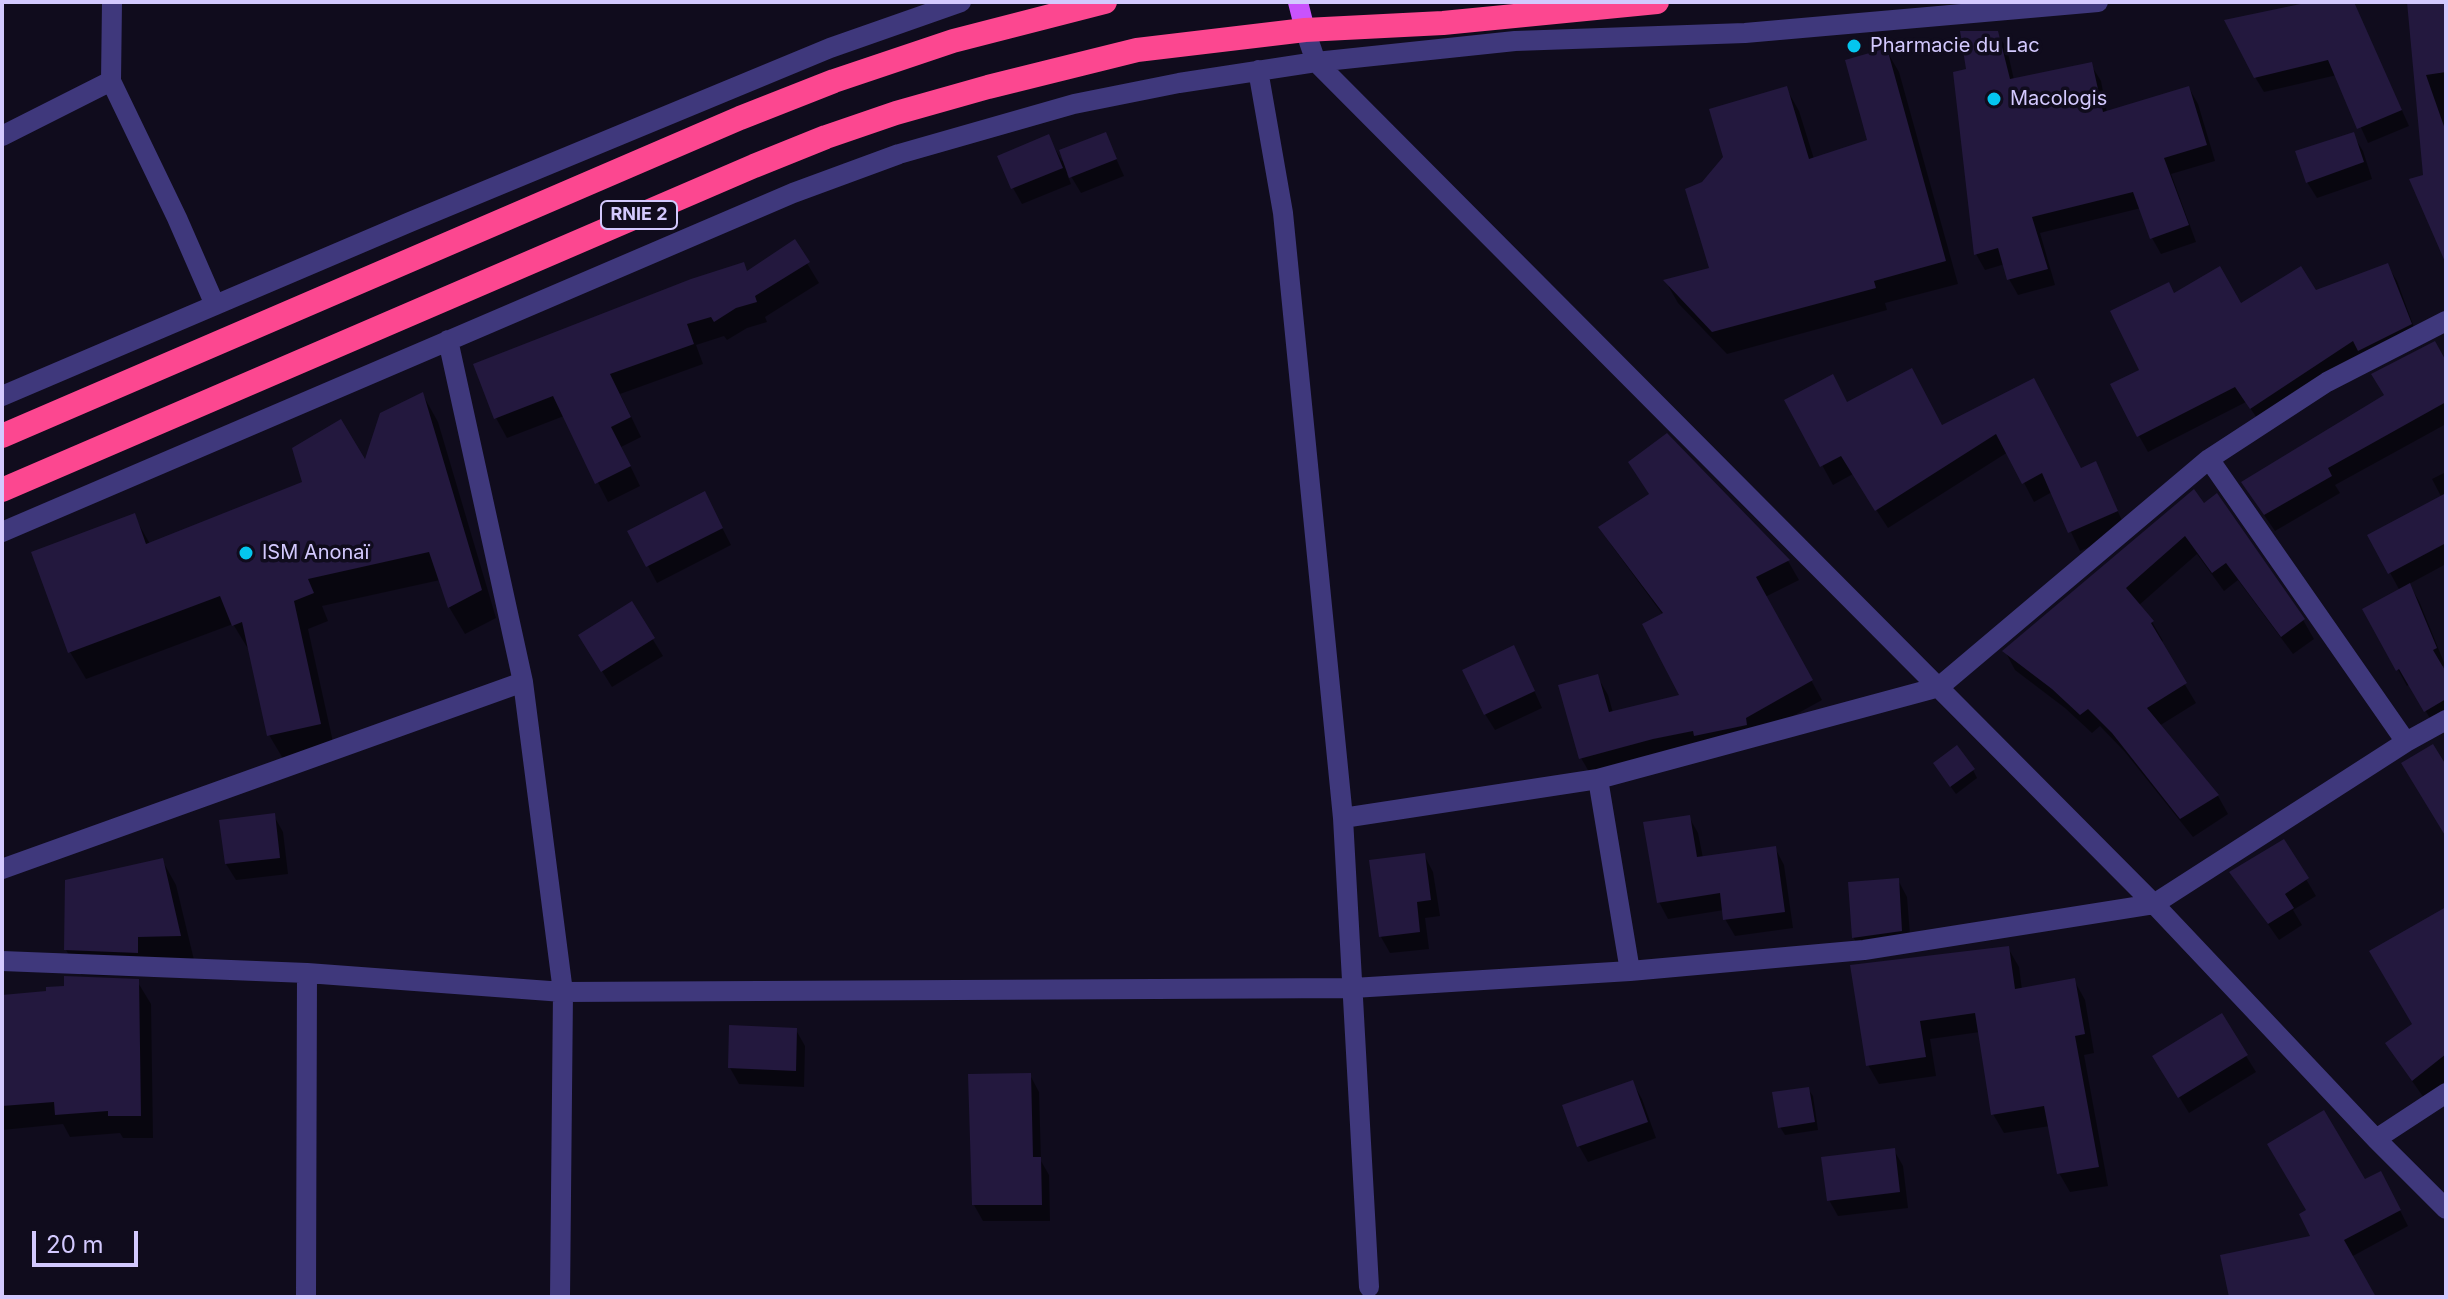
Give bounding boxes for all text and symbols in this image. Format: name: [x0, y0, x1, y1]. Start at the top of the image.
place label: Pharmacie du Lac: [1870, 34, 2040, 58]
marker: Pharmacie du Lac: [1845, 37, 1863, 55]
place label: Macologis: [2010, 87, 2107, 111]
marker: Macologis: [1985, 90, 2003, 108]
road number: RNIE 2: [601, 201, 677, 229]
place label: ISM Anonaï: [262, 541, 369, 565]
marker: ISM Anonaï: [237, 544, 255, 562]
scale bar: [36, 1215, 142, 1265]
text: 20 m: [46, 1230, 104, 1259]

